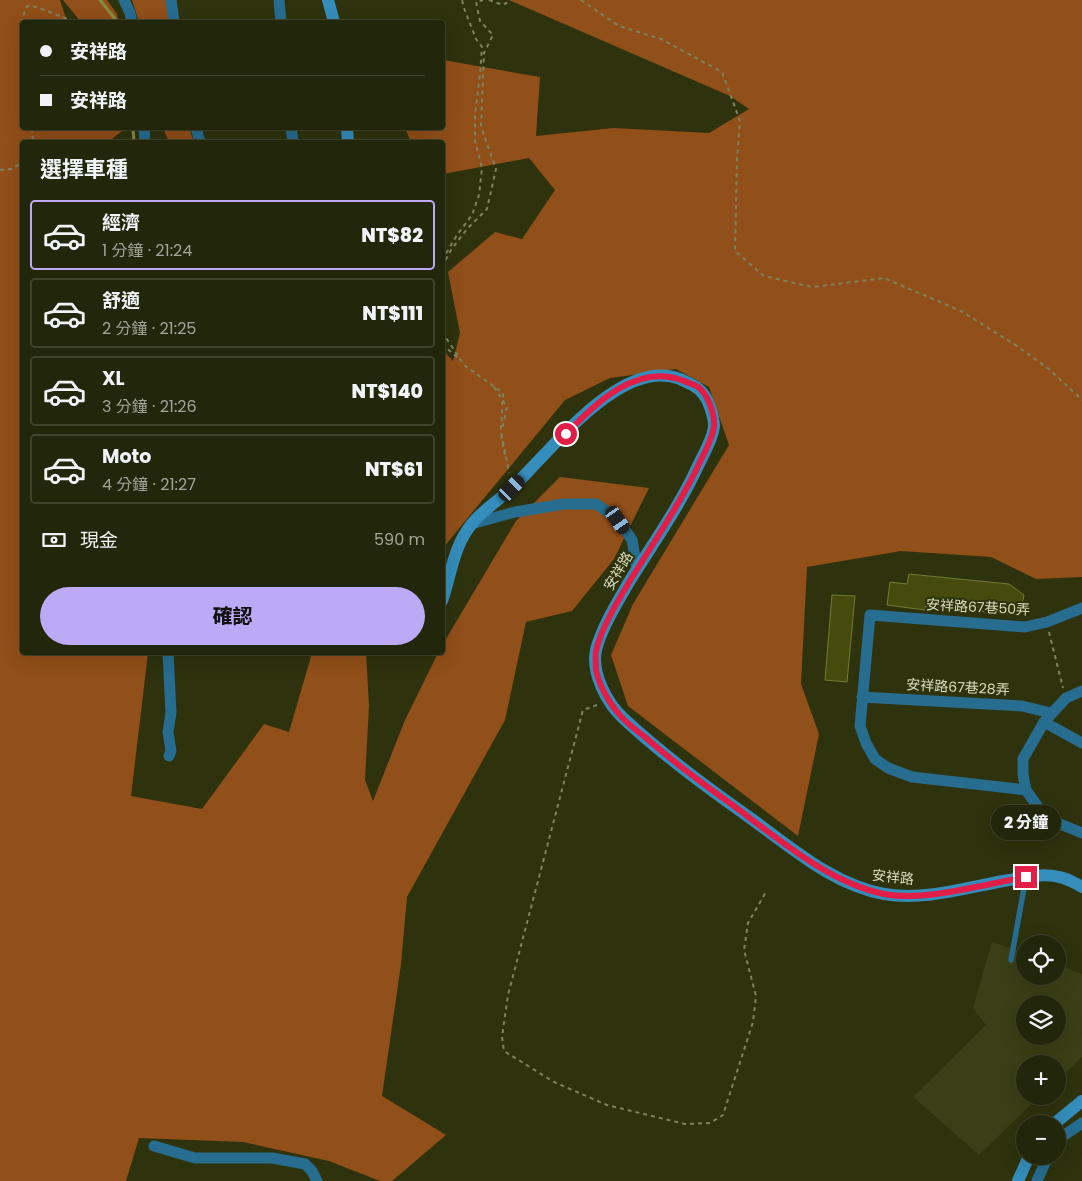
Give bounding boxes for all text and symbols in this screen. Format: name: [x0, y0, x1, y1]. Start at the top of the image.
text: 安祥路: [70, 38, 127, 65]
text: 安祥路: [70, 87, 127, 114]
text: 選擇車種: [40, 154, 128, 185]
text: 經濟: [102, 209, 140, 236]
icon: car: [42, 213, 87, 258]
text: NT$82: [361, 222, 423, 249]
text: 1 分鐘 · 21:24: [102, 239, 192, 262]
text: 舒適: [102, 287, 140, 314]
icon: car: [42, 291, 87, 336]
text: NT$111: [362, 300, 423, 327]
text: 2 分鐘 · 21:25: [102, 317, 196, 340]
text: XL: [102, 365, 125, 392]
icon: car: [42, 369, 87, 414]
text: NT$140: [351, 378, 423, 405]
text: 3 分鐘 · 21:26: [102, 395, 197, 418]
route start: [555, 423, 577, 445]
text: Moto: [102, 443, 151, 470]
icon: car: [42, 447, 87, 492]
text: NT$61: [365, 456, 423, 483]
car: [496, 472, 527, 504]
text: 4 分鐘 · 21:27: [102, 473, 196, 496]
car: [603, 503, 632, 537]
icon: cash: [40, 526, 68, 554]
text: 現金: [80, 527, 118, 554]
text: 590 m: [374, 528, 425, 551]
street label: 安祥路: [599, 548, 637, 594]
button: 確認: [40, 587, 425, 645]
street label: 安祥路67巷50弄: [925, 594, 1031, 620]
street label: 安祥路67巷28弄: [906, 674, 1010, 700]
callout: 2 分鐘: [991, 804, 1061, 840]
text: 2 分鐘: [1004, 811, 1048, 834]
street label: 安祥路: [871, 865, 915, 889]
route end: [1015, 866, 1037, 888]
map controls: [1016, 935, 1066, 1165]
button: locate: [1016, 935, 1066, 985]
button: layers: [1016, 995, 1066, 1045]
button: +: [1016, 1055, 1066, 1105]
button: −: [1016, 1115, 1066, 1165]

